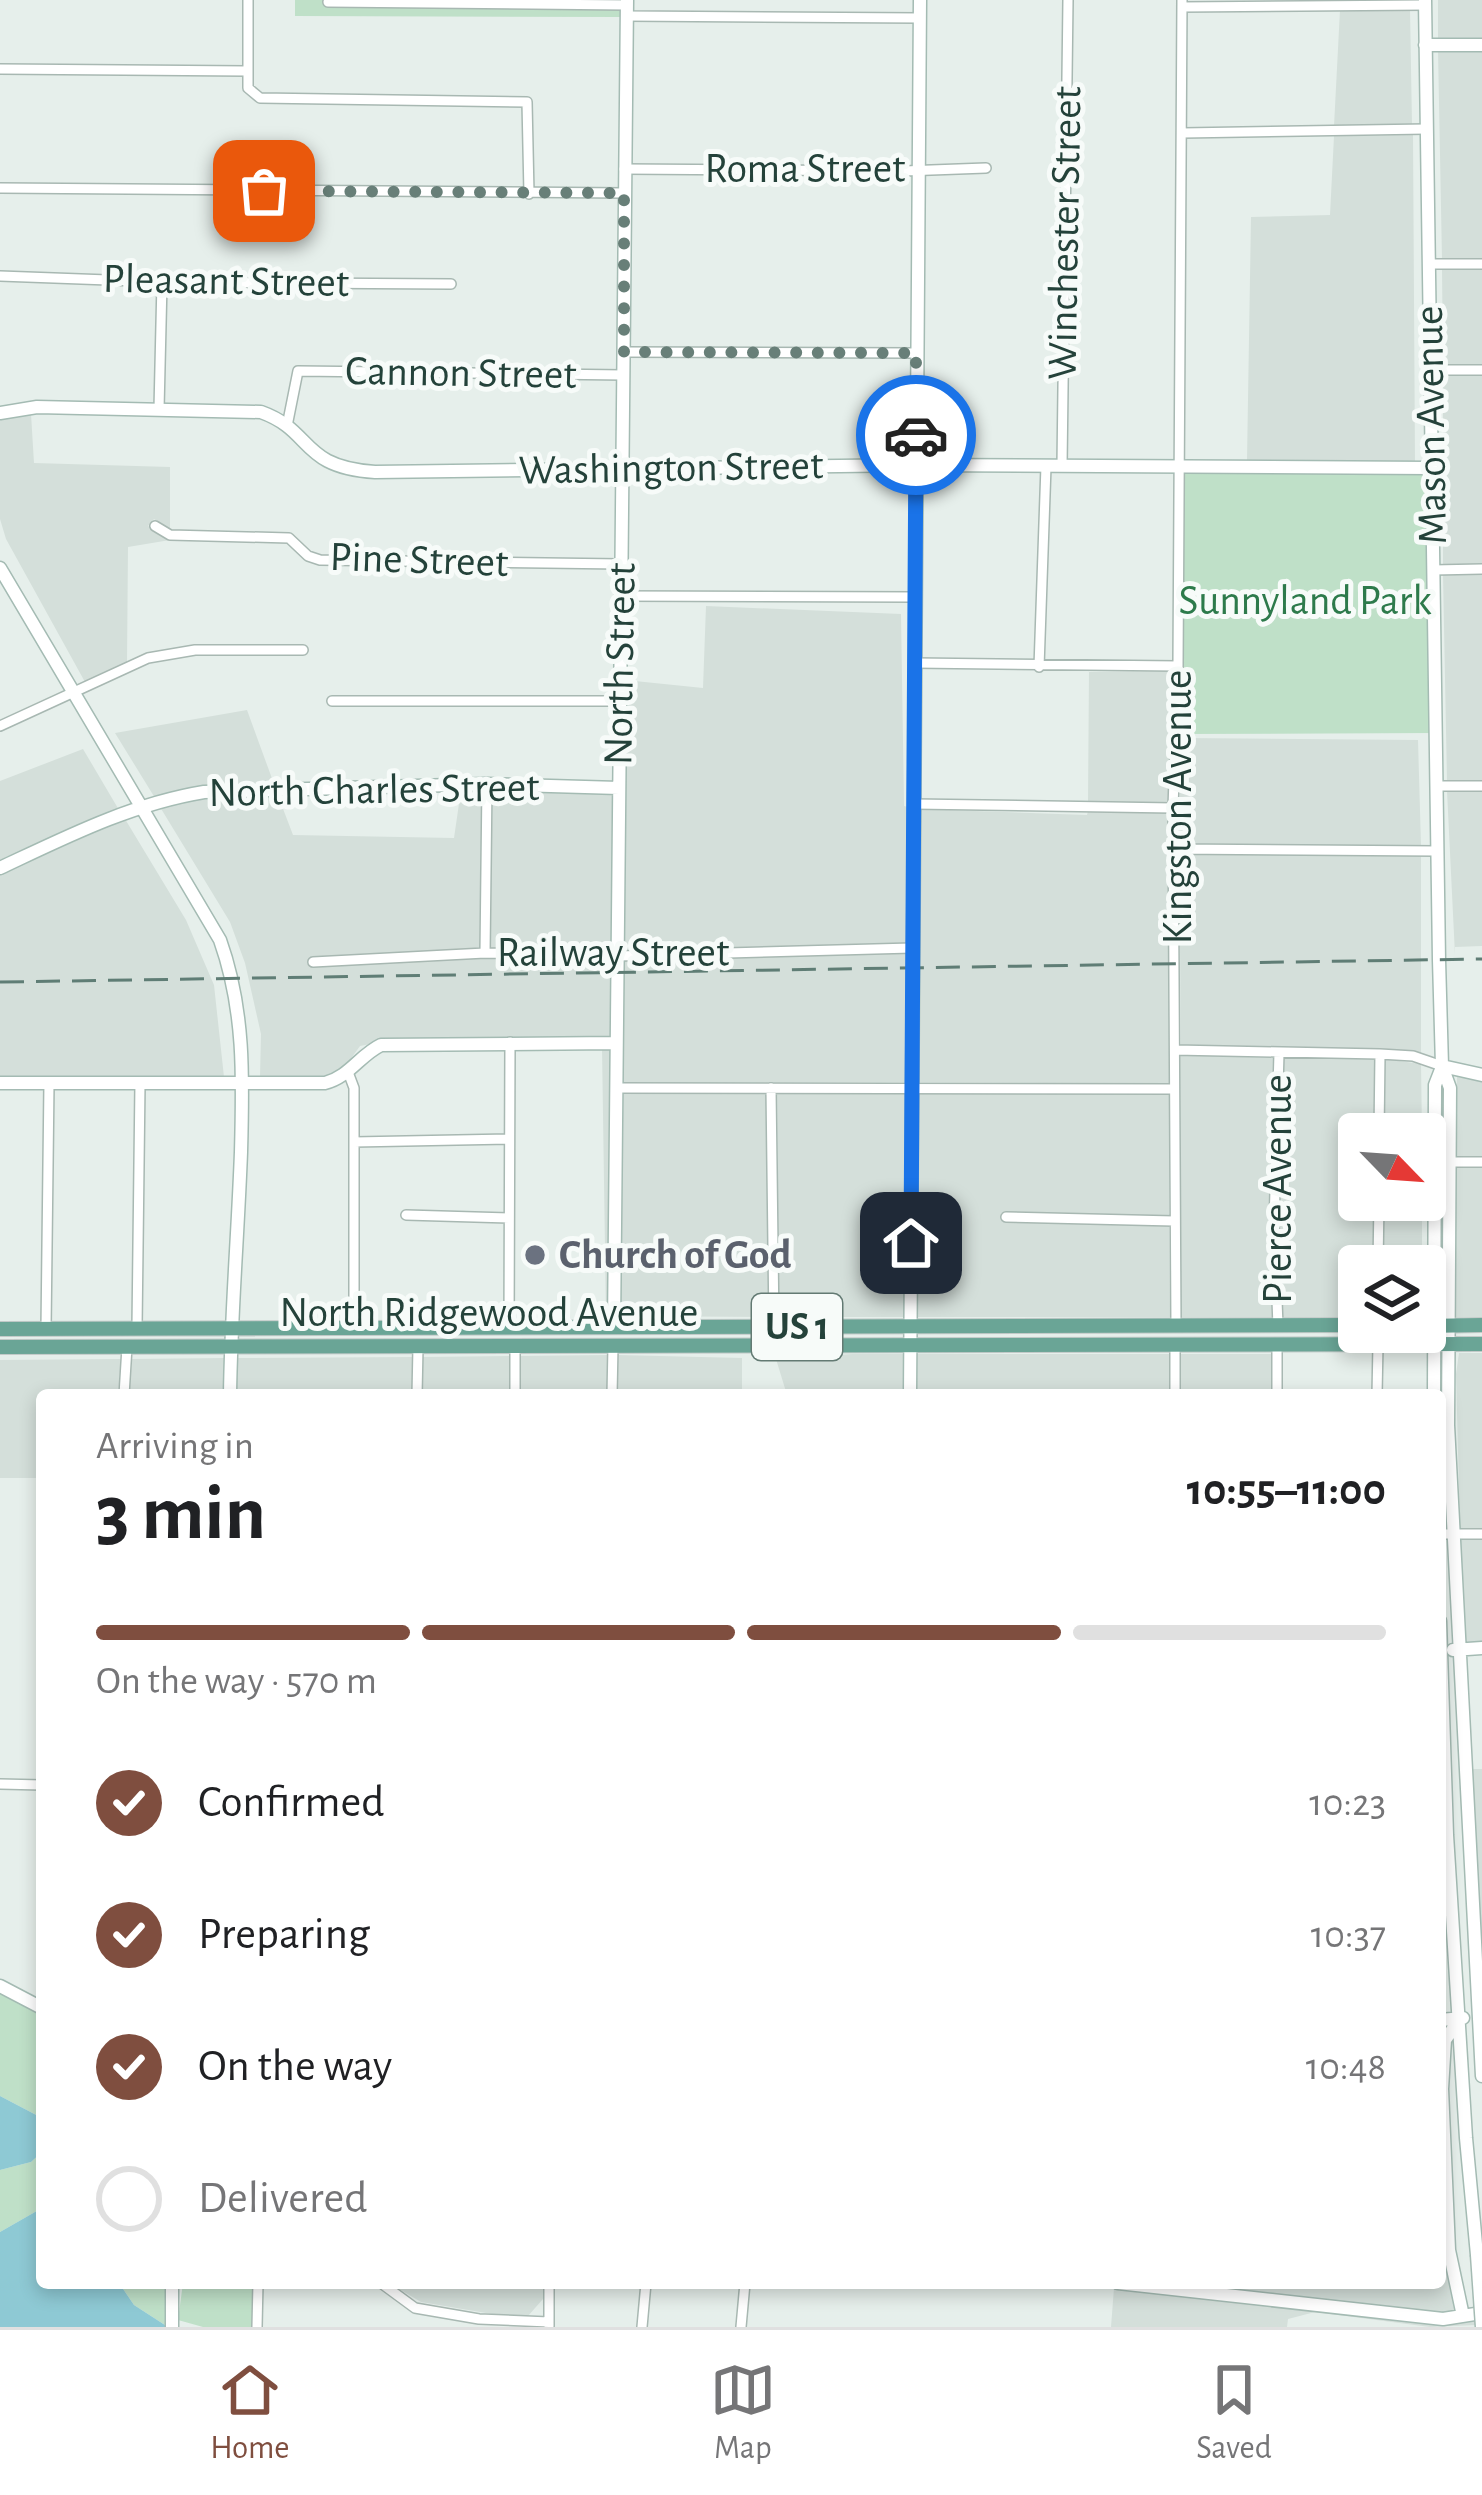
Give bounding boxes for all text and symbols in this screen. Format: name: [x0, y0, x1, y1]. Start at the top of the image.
street label: Winchester Street: [1041, 86, 1089, 380]
pin: [213, 140, 315, 242]
street label: Roma Street: [705, 148, 905, 190]
icon: bag: [231, 158, 297, 224]
street label: Pleasant Street: [102, 258, 350, 304]
street label: Mason Avenue: [1408, 305, 1454, 545]
street label: Cannon Street: [345, 350, 577, 396]
courier: [856, 375, 976, 495]
icon: car: [883, 402, 949, 468]
street label: Washington Street: [518, 444, 824, 492]
street label: Pine Street: [329, 536, 509, 584]
street label: North Street: [597, 562, 643, 766]
park label: Sunnyland Park: [1178, 580, 1432, 622]
street label: Kingston Avenue: [1157, 670, 1199, 944]
street label: North Charles Street: [208, 766, 540, 814]
street label: Railway Street: [497, 932, 729, 974]
street label: Pierce Avenue: [1257, 1074, 1299, 1304]
north arrow: [1338, 1113, 1446, 1221]
map controls: [1338, 1113, 1446, 1353]
pin: [860, 1192, 962, 1294]
icon: home: [878, 1210, 944, 1276]
place label: Church of God: [559, 1234, 792, 1276]
marker: Church of God: [522, 1242, 548, 1268]
button: layers: [1338, 1245, 1446, 1353]
street label: North Ridgewood Avenue: [280, 1292, 698, 1334]
road number: US 1: [752, 1294, 842, 1360]
text: Arriving in: [96, 1427, 254, 1466]
text: 10:55–11:00: [1187, 1468, 1386, 1513]
text: 3 min: [96, 1476, 266, 1554]
text: On the way · 570 m: [96, 1662, 377, 1701]
icon: check: [96, 1770, 162, 1836]
text: Confirmed: [198, 1780, 384, 1825]
text: 10:23: [1309, 1784, 1386, 1823]
icon: check: [96, 1902, 162, 1968]
text: Preparing: [198, 1912, 370, 1957]
text: 10:37: [1311, 1916, 1386, 1955]
icon: check: [96, 2034, 162, 2100]
text: On the way: [198, 2044, 392, 2089]
text: 10:48: [1306, 2048, 1386, 2087]
text: Delivered: [198, 2176, 367, 2221]
tab: Home: [210, 2357, 290, 2469]
tab: Map: [710, 2357, 776, 2469]
tab: Saved: [1196, 2357, 1272, 2469]

